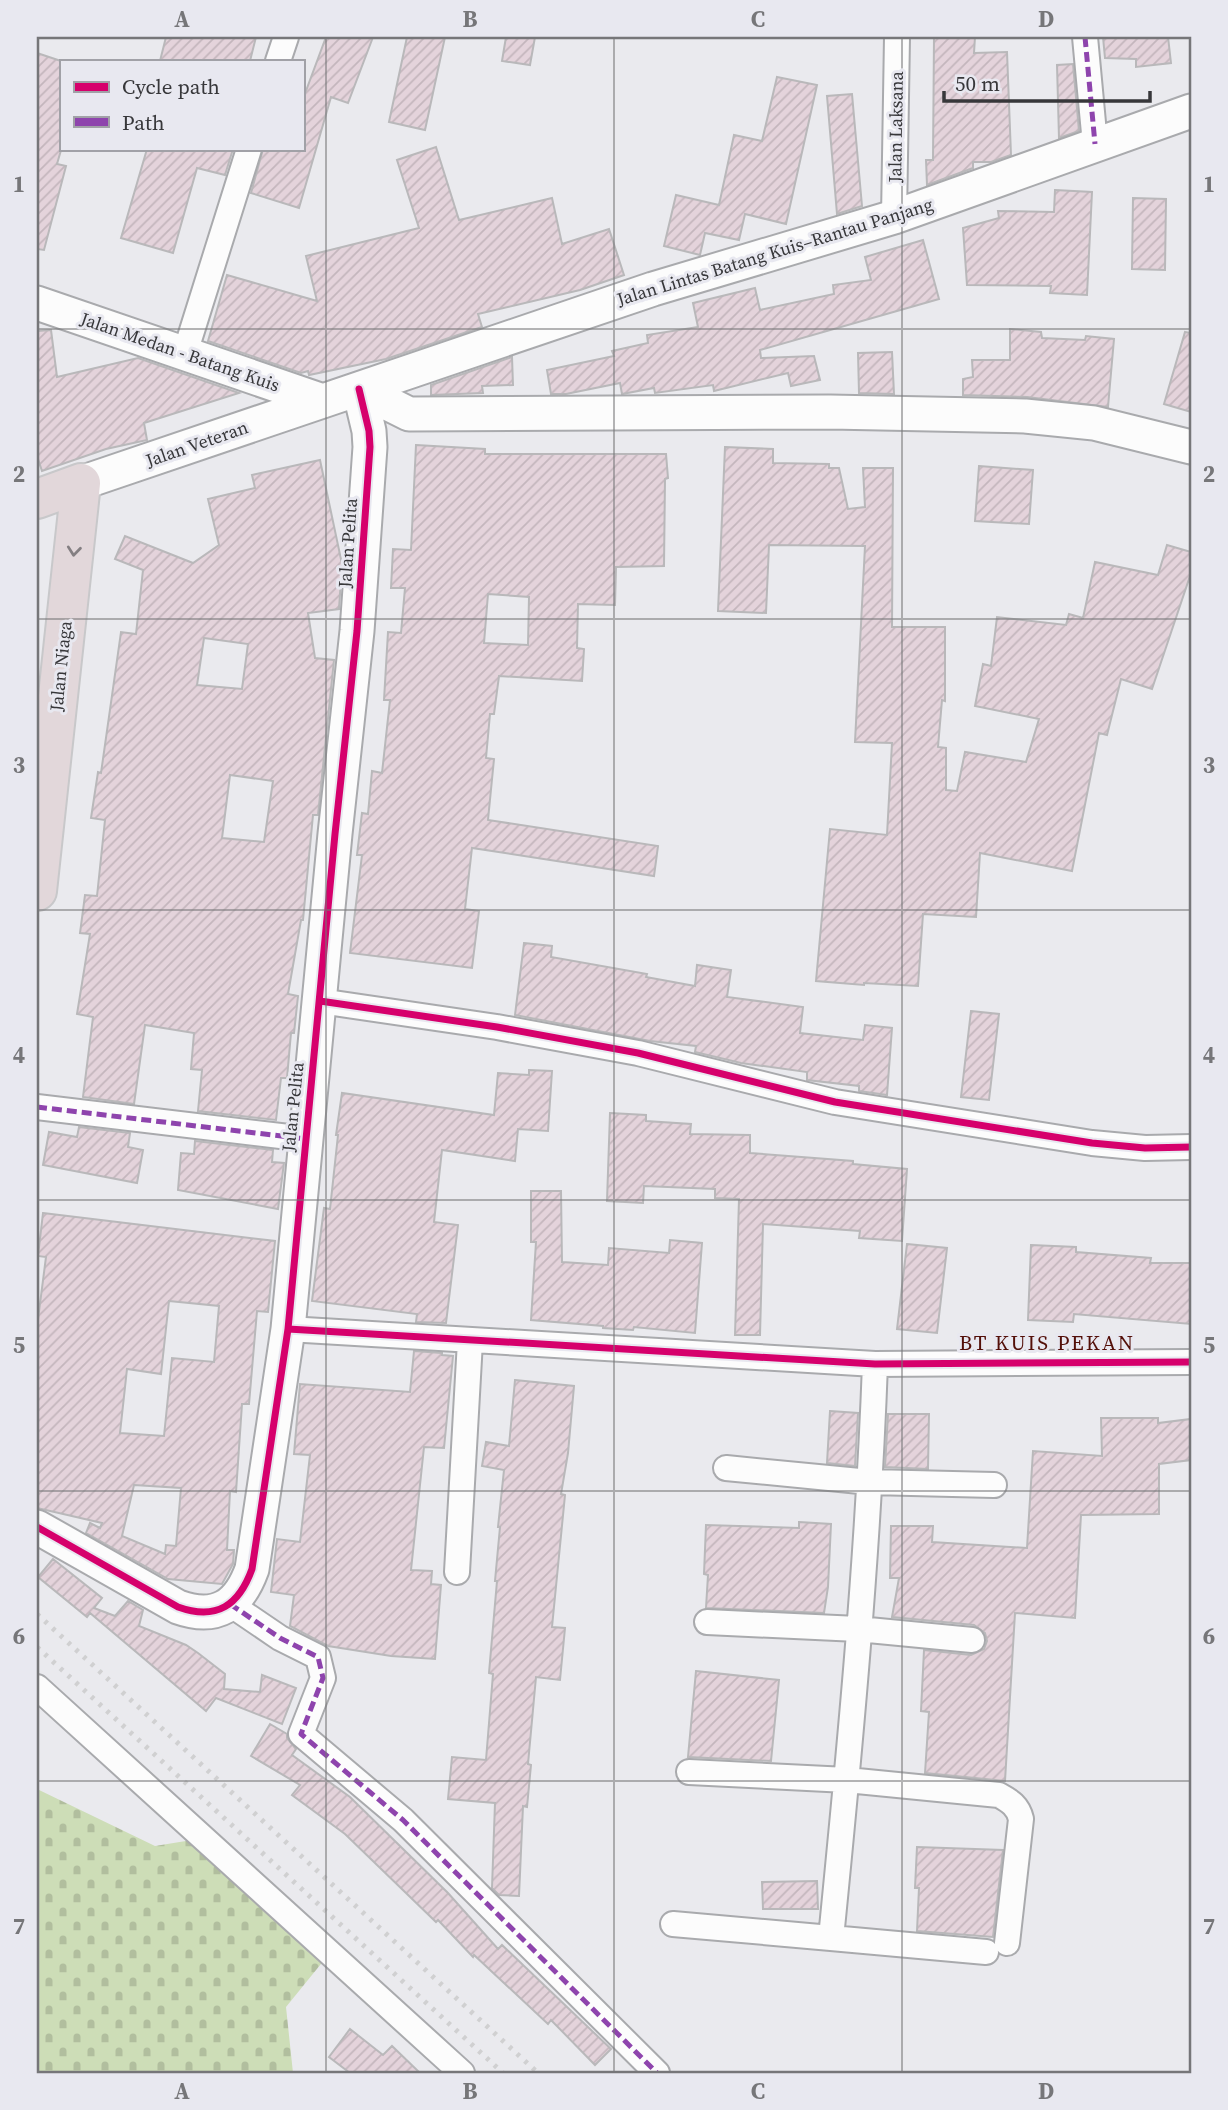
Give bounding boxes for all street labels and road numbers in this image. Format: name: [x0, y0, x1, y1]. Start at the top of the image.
street label: Jalan Laksana: [882, 70, 909, 184]
street label: Jalan Lintas Batang Kuis–Rantau Panjang: [613, 191, 936, 312]
street label: Jalan Medan - Batang Kuis: [76, 305, 283, 397]
street label: Jalan Veteran: [141, 414, 251, 473]
street label: Jalan Pelita: [332, 496, 363, 590]
street label: Jalan Niaga: [43, 619, 78, 713]
street label: Jalan Pelita: [275, 1060, 310, 1154]

